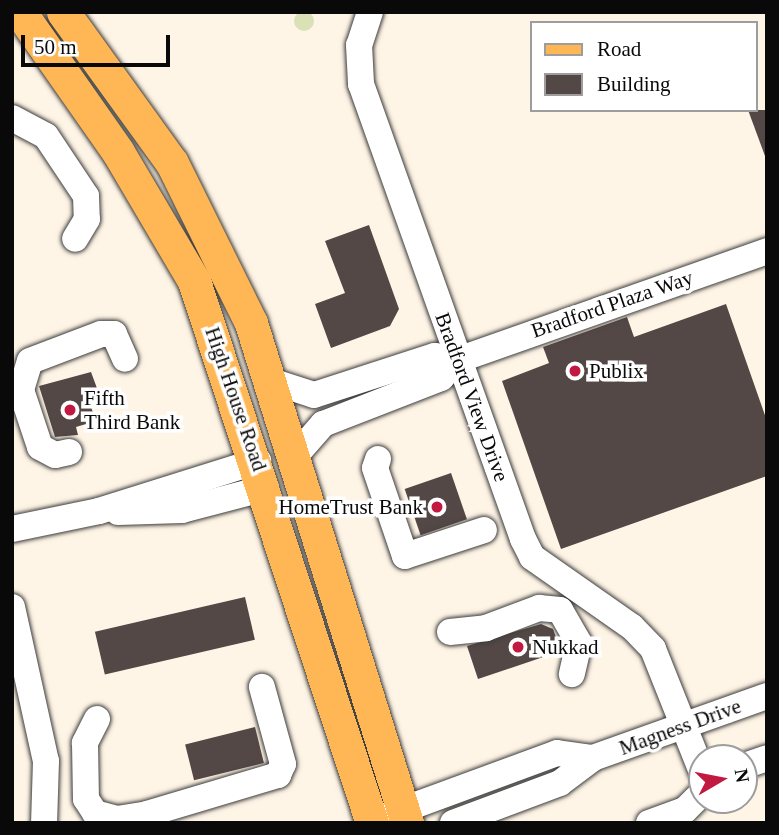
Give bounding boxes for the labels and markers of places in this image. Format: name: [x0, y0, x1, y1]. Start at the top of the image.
place label: Publix: [589, 358, 644, 384]
marker: Publix: [567, 363, 583, 379]
place label: Fifth Third Bank: [84, 385, 180, 435]
marker: Fifth Third Bank: [62, 402, 78, 418]
place label: HomeTrust Bank: [279, 494, 423, 520]
marker: HomeTrust Bank: [429, 499, 445, 515]
place label: Nukkad: [532, 634, 598, 660]
marker: Nukkad: [510, 639, 526, 655]

